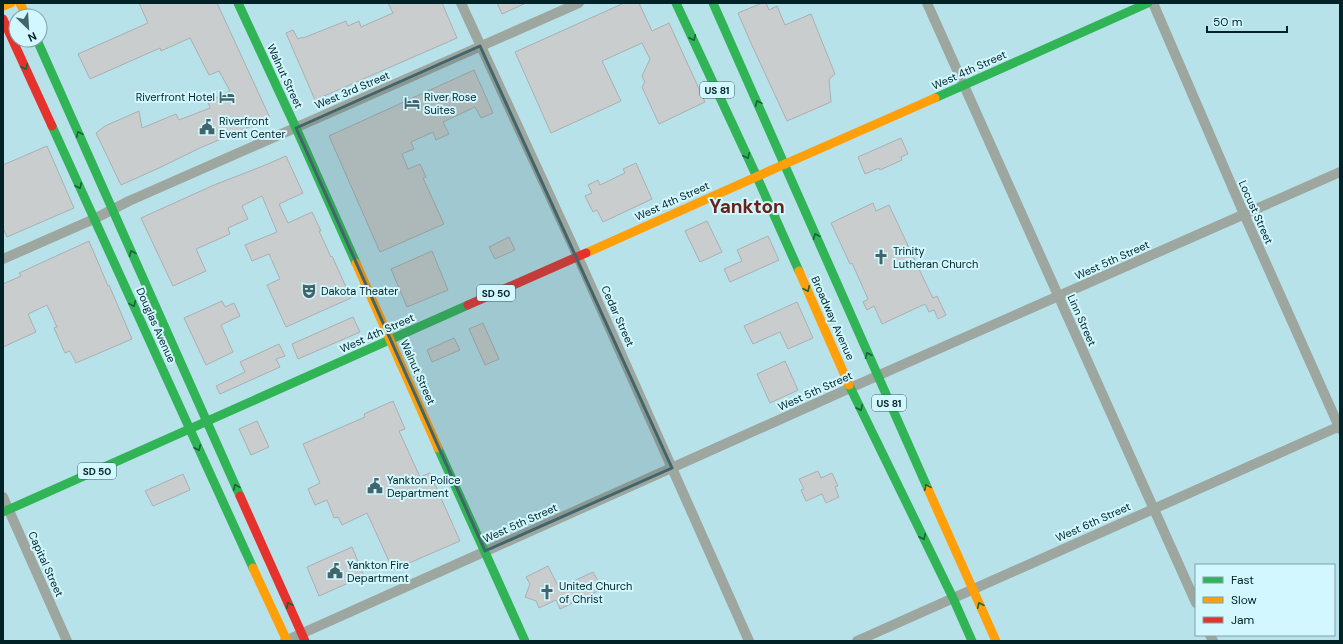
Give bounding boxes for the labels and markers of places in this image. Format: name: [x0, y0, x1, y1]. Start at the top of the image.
hotel icon: Riverfront Hotel: [218, 88, 236, 106]
place label: Riverfront Hotel: [136, 90, 215, 104]
place label: River Rose Suites: [424, 90, 476, 117]
hotel icon: River Rose Suites: [403, 94, 421, 112]
place label: Riverfront Event Center: [219, 114, 285, 141]
public building icon: Riverfront Event Center: [198, 118, 216, 136]
place label: Trinity Lutheran Church: [893, 244, 978, 271]
church icon: Trinity Lutheran Church: [872, 248, 890, 266]
theatre icon: Dakota Theater: [300, 282, 318, 300]
place label: Dakota Theater: [321, 284, 398, 298]
place label: Yankton Police Department: [387, 473, 461, 500]
public building icon: Yankton Police Department: [366, 477, 384, 495]
place label: Yankton Fire Department: [347, 558, 409, 585]
public building icon: Yankton Fire Department: [326, 562, 344, 580]
place label: United Church of Christ: [559, 579, 632, 606]
church icon: United Church of Christ: [538, 583, 556, 601]

